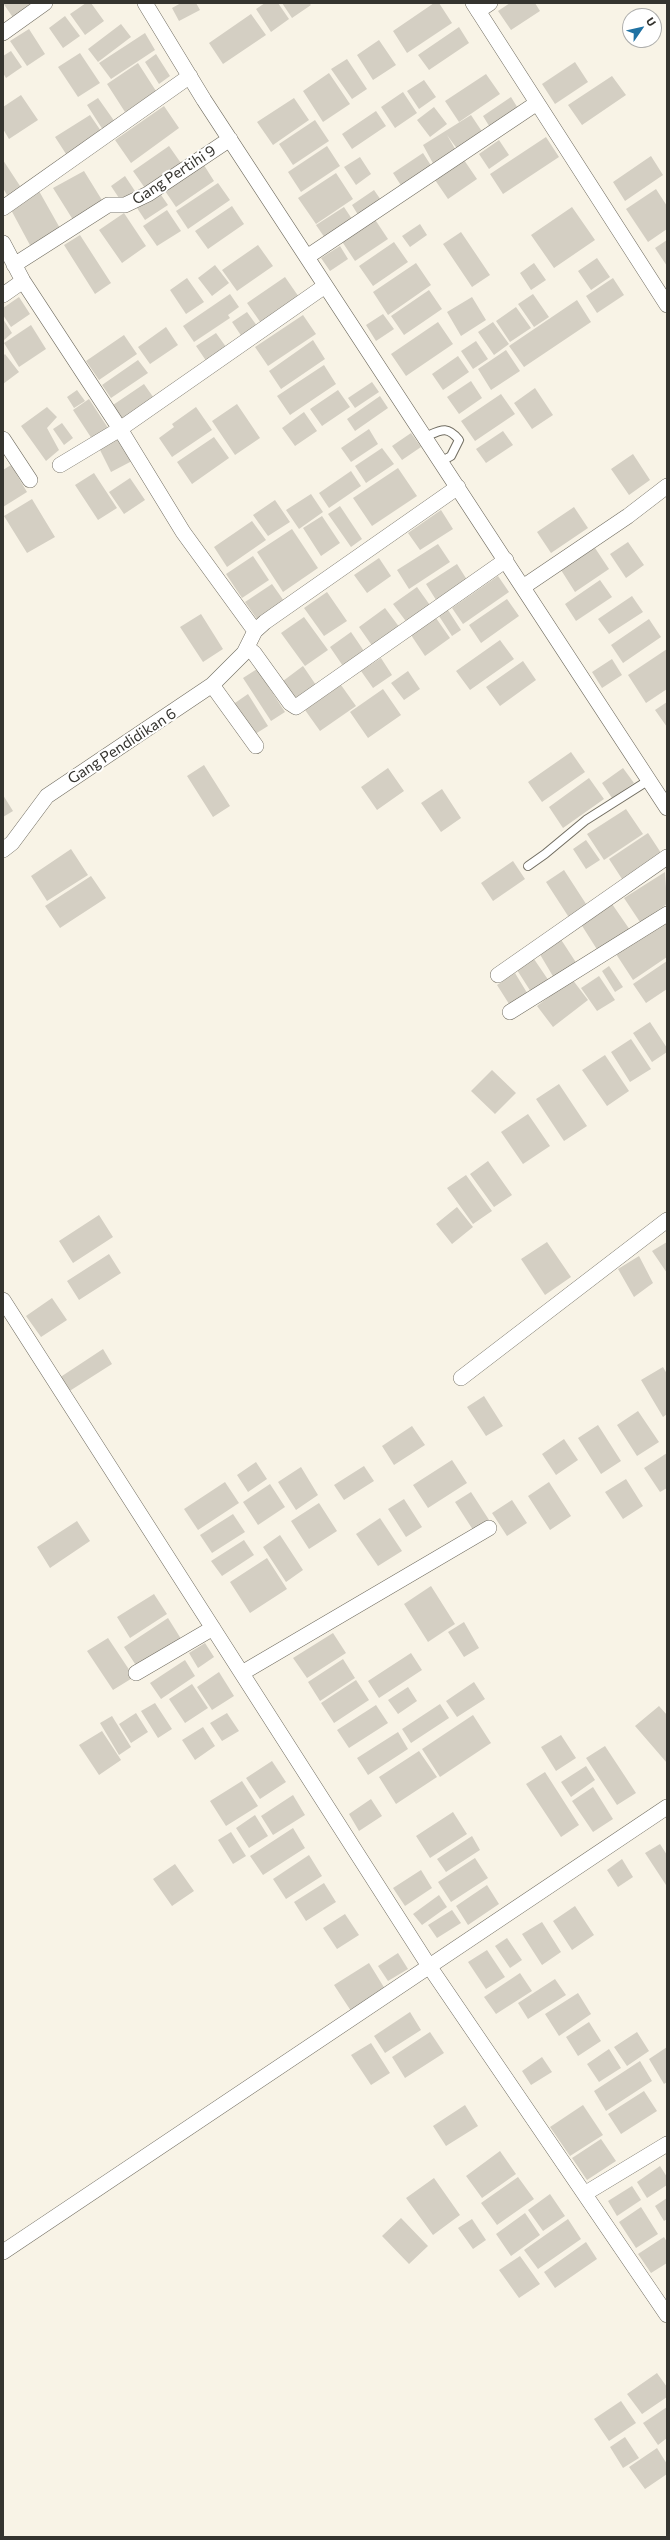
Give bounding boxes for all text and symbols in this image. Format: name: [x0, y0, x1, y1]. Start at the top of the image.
north arrow: [622, 8, 662, 48]
text: U: [644, 15, 659, 29]
street label: Gang Pertihi 9: [129, 141, 219, 209]
street label: Gang Pendidikan 6: [64, 704, 180, 788]

